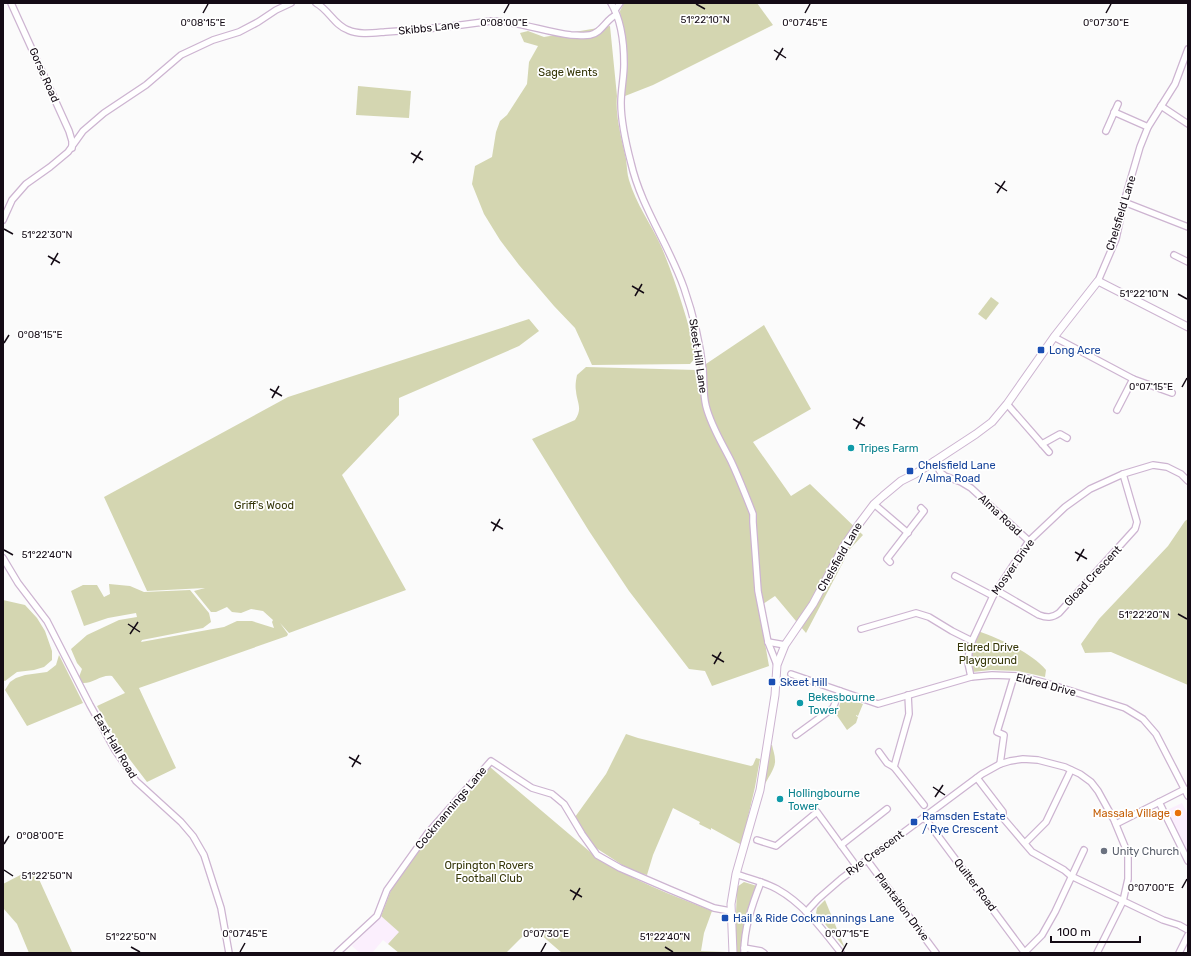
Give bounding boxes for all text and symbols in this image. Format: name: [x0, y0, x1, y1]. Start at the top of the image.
text: 51°22'10"N: [680, 14, 730, 26]
text: 0°08'15"E: [180, 17, 226, 29]
text: 0°08'00"E: [480, 17, 528, 29]
text: 0°07'45"E: [782, 17, 828, 29]
text: 0°07'30"E: [1083, 17, 1129, 29]
street label: Skibbs Lane: [398, 18, 460, 38]
street label: Gorse Road: [26, 46, 62, 104]
park label: Sage Wents: [538, 66, 598, 79]
street label: Chelsfield Lane: [1103, 174, 1139, 252]
text: 51°22'30"N: [22, 229, 73, 241]
text: 51°22'10"N: [1119, 288, 1169, 300]
street label: Skeet Hill Lane: [686, 318, 710, 394]
text: 0°08'15"E: [17, 329, 63, 341]
place label: Long Acre: [1049, 344, 1101, 357]
marker: Long Acre: [1036, 345, 1046, 355]
text: 0°07'15"E: [1129, 381, 1173, 393]
place label: Tripes Farm: [859, 442, 919, 455]
marker: Tripes Farm: [846, 443, 856, 453]
place label: Chelsfield Lane / Alma Road: [918, 459, 996, 485]
marker: Chelsfield Lane / Alma Road: [905, 466, 915, 476]
street label: Alma Road: [976, 492, 1024, 538]
park label: Griff's Wood: [234, 499, 294, 512]
street label: Chelsfield Lane: [815, 520, 865, 594]
street label: Mosyer Drive: [989, 536, 1037, 598]
street label: Gload Crescent: [1062, 543, 1125, 609]
text: 51°22'40"N: [22, 549, 72, 561]
text: 51°22'20"N: [1119, 609, 1169, 621]
park label: Eldred Drive Playground: [957, 641, 1019, 667]
street label: Eldred Drive: [1014, 671, 1078, 699]
place label: Skeet Hill: [780, 676, 827, 689]
marker: Skeet Hill: [767, 677, 777, 687]
place label: Bekesbourne Tower: [808, 691, 875, 717]
marker: Bekesbourne Tower: [795, 698, 805, 708]
street label: East Hall Road: [91, 711, 139, 781]
street label: Cockmannings Lane: [413, 764, 489, 852]
place label: Hollingbourne Tower: [788, 787, 860, 813]
marker: Hollingbourne Tower: [775, 794, 785, 804]
place label: Massala Village: [1093, 807, 1170, 820]
marker: Massala Village: [1173, 808, 1183, 818]
place label: Ramsden Estate / Rye Crescent: [922, 810, 1006, 836]
marker: Ramsden Estate / Rye Crescent: [909, 817, 919, 827]
street label: Rye Crescent: [844, 827, 907, 878]
text: 0°08'00"E: [16, 830, 64, 842]
place label: Unity Church: [1112, 845, 1179, 858]
marker: Unity Church: [1099, 846, 1109, 856]
street label: Quilter Road: [951, 856, 999, 914]
park label: Orpington Rovers Football Club: [444, 859, 534, 885]
text: 51°22'50"N: [22, 870, 72, 882]
street label: Plantation Drive: [872, 870, 932, 944]
text: 0°07'00"E: [1128, 882, 1174, 894]
place label: Hail & Ride Cockmannings Lane: [733, 912, 894, 925]
marker: Hail & Ride Cockmannings Lane: [720, 913, 730, 923]
scale bar: [1051, 918, 1140, 944]
text: 100 m: [1057, 925, 1091, 939]
text: 0°07'45"E: [222, 928, 268, 940]
text: 0°07'30"E: [523, 928, 569, 940]
text: 0°07'15"E: [825, 928, 869, 940]
text: 51°22'50"N: [106, 931, 156, 943]
text: 51°22'40"N: [640, 931, 690, 943]

